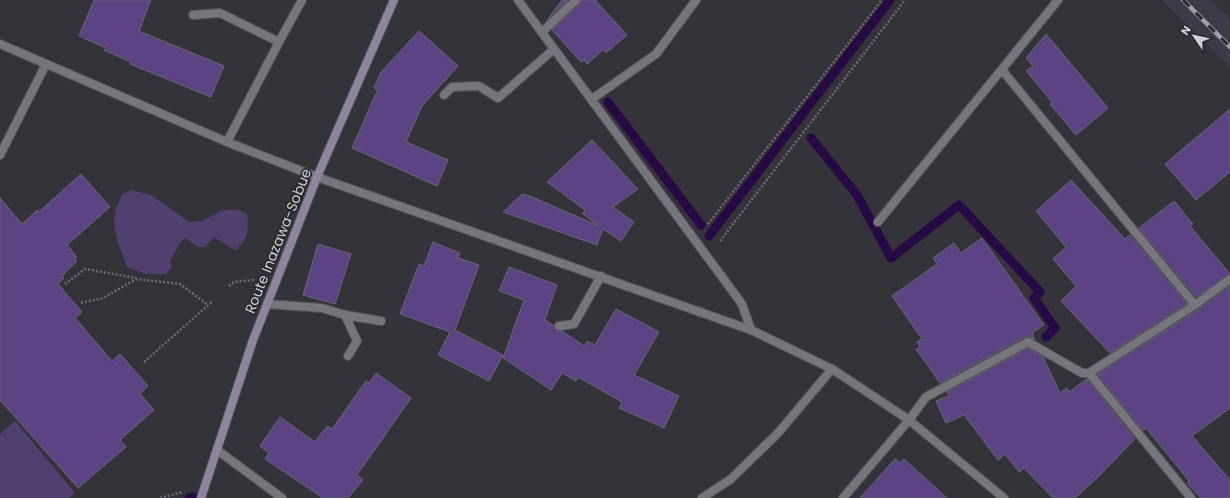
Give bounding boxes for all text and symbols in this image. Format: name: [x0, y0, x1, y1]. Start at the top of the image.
north arrow: [1174, 16, 1214, 56]
text: N: [1177, 23, 1195, 38]
street label: Route Inazawa-Sobue: [240, 165, 316, 316]

